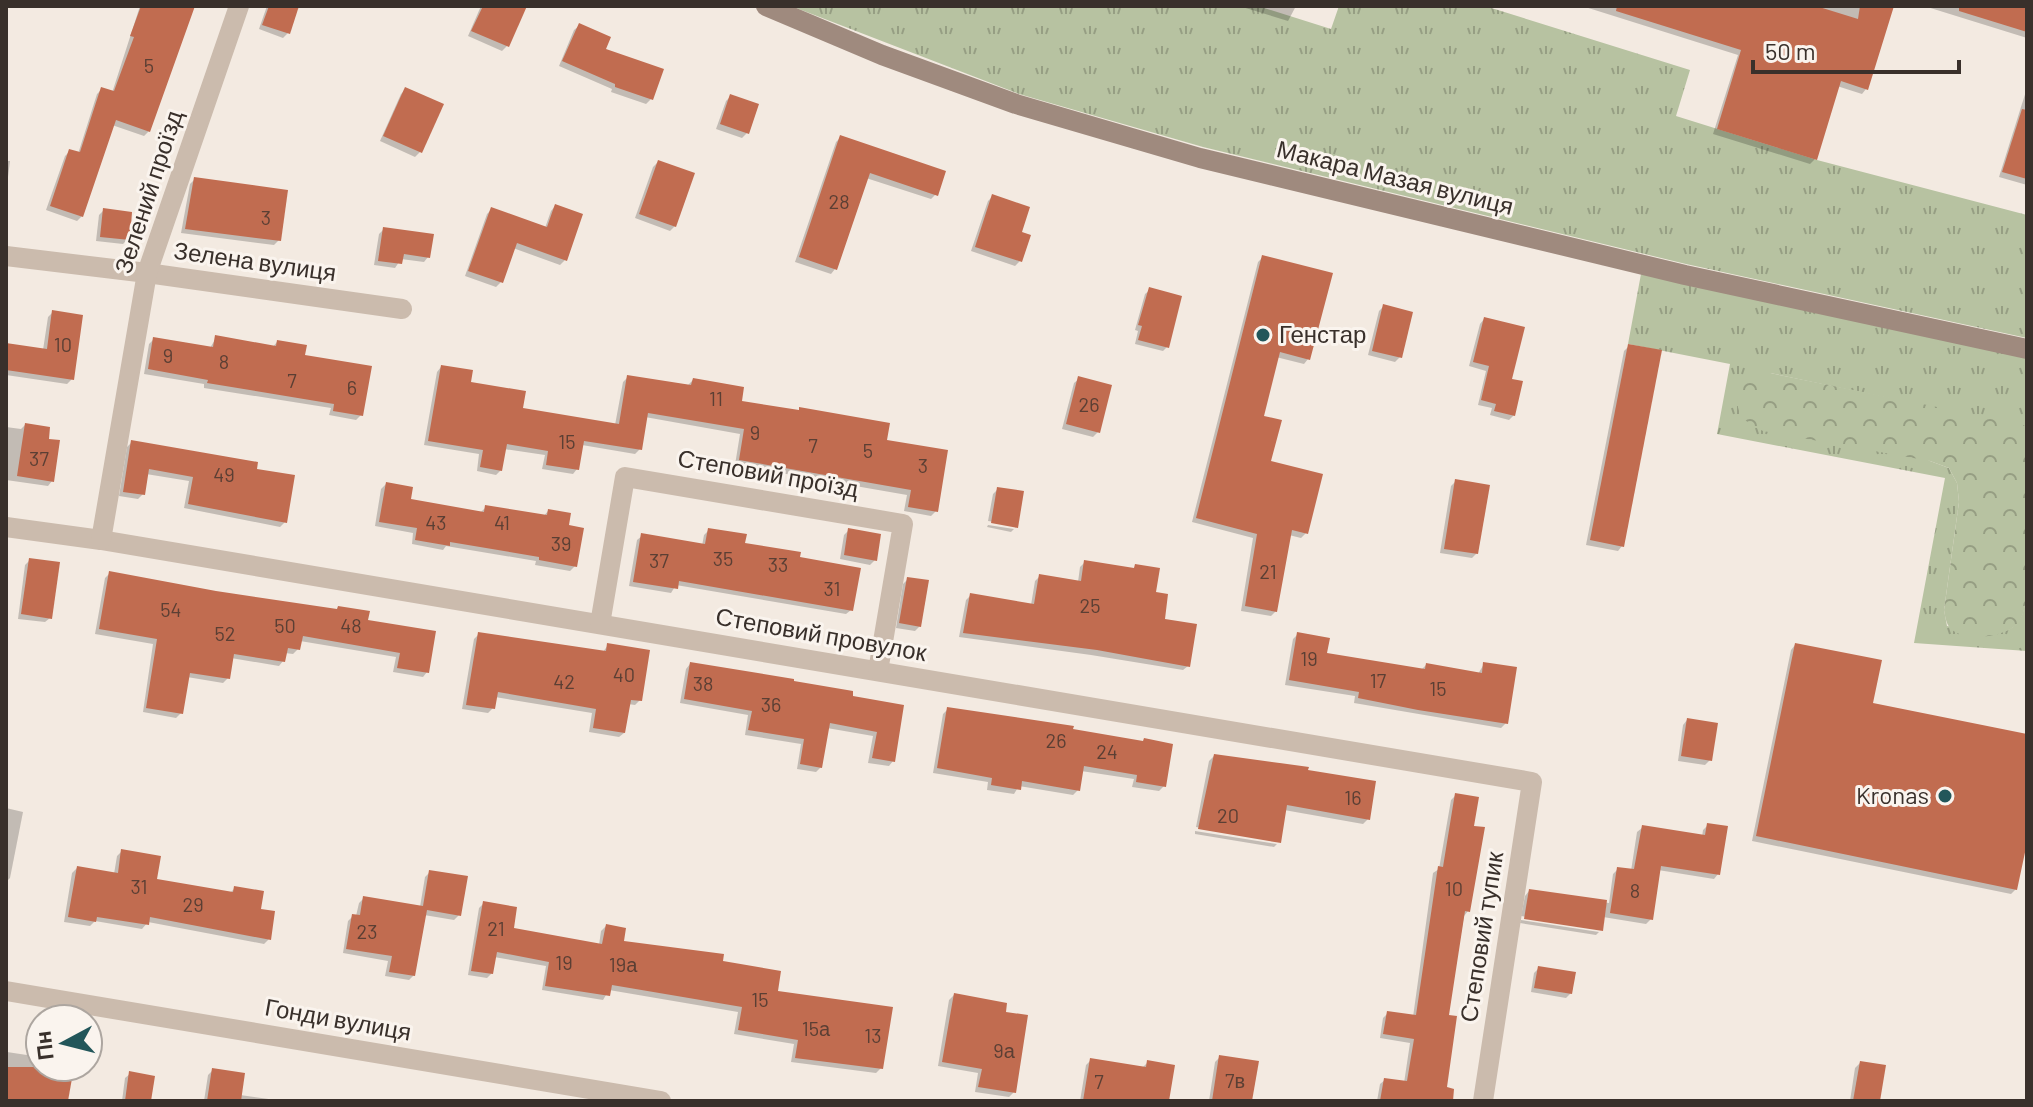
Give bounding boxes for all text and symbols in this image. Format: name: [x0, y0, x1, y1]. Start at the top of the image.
scale bar: [1753, 24, 1959, 74]
text: 50 m: [1765, 36, 1816, 65]
house number: 5: [144, 53, 154, 77]
street label: Зелений проїзд: [107, 106, 188, 277]
street label: Макара Мазая вулиця: [1274, 133, 1517, 220]
house number: 28: [828, 189, 850, 213]
house number: 3: [261, 205, 271, 229]
street label: Зелена вулиця: [172, 235, 338, 286]
place label: Генстар: [1279, 319, 1366, 348]
marker: Генстар: [1254, 326, 1272, 344]
house number: 10: [54, 332, 72, 356]
house number: 9: [163, 343, 173, 367]
house number: 8: [219, 349, 229, 373]
house number: 7: [287, 368, 297, 392]
house number: 6: [347, 375, 357, 399]
house number: 11: [709, 386, 723, 410]
house number: 26: [1078, 392, 1100, 416]
house number: 9: [750, 420, 760, 444]
house number: 15: [558, 429, 576, 453]
house number: 7: [808, 433, 818, 457]
house number: 5: [863, 438, 873, 462]
street label: Степовий проїзд: [676, 442, 861, 503]
house number: 37: [29, 446, 49, 470]
house number: 3: [918, 453, 928, 477]
house number: 49: [213, 462, 235, 486]
house number: 43: [425, 510, 447, 534]
house number: 41: [494, 510, 510, 534]
house number: 39: [551, 531, 571, 555]
house number: 35: [713, 546, 733, 570]
house number: 37: [649, 548, 669, 572]
house number: 33: [768, 552, 788, 576]
house number: 21: [1259, 559, 1277, 583]
house number: 31: [823, 576, 841, 600]
house number: 25: [1080, 593, 1101, 617]
house number: 54: [160, 597, 182, 621]
street label: Степовий провулок: [714, 601, 929, 666]
house number: 50: [274, 613, 296, 637]
house number: 48: [340, 613, 362, 637]
house number: 52: [215, 621, 236, 645]
house number: 19: [1300, 646, 1318, 670]
house number: 40: [613, 662, 635, 686]
house number: 17: [1370, 668, 1387, 692]
house number: 42: [553, 669, 575, 693]
house number: 38: [693, 671, 713, 695]
house number: 15: [1429, 676, 1447, 700]
house number: 36: [761, 692, 781, 716]
house number: 26: [1045, 728, 1067, 752]
house number: 24: [1096, 739, 1118, 763]
place label: Kronas: [1856, 780, 1929, 809]
house number: 16: [1344, 785, 1362, 809]
marker: Kronas: [1936, 787, 1954, 805]
house number: 20: [1217, 803, 1239, 827]
street label: Степовий тупик: [1453, 849, 1508, 1024]
house number: 31: [130, 874, 148, 898]
house number: 10: [1445, 876, 1463, 900]
house number: 8: [1630, 878, 1640, 902]
house number: 29: [182, 892, 204, 916]
house number: 21: [487, 916, 505, 940]
house number: 23: [357, 919, 377, 943]
house number: 19: [555, 950, 573, 974]
house number: 19а: [609, 952, 638, 976]
house number: 15: [751, 987, 769, 1011]
street label: Гонди вулиця: [263, 991, 414, 1046]
north arrow: [24, 1003, 104, 1083]
house number: 15а: [802, 1016, 831, 1040]
house number: 13: [864, 1023, 882, 1047]
text: Пн: [28, 1030, 58, 1062]
house number: 9а: [993, 1038, 1016, 1062]
house number: 7в: [1225, 1068, 1245, 1092]
house number: 7: [1094, 1069, 1104, 1093]

